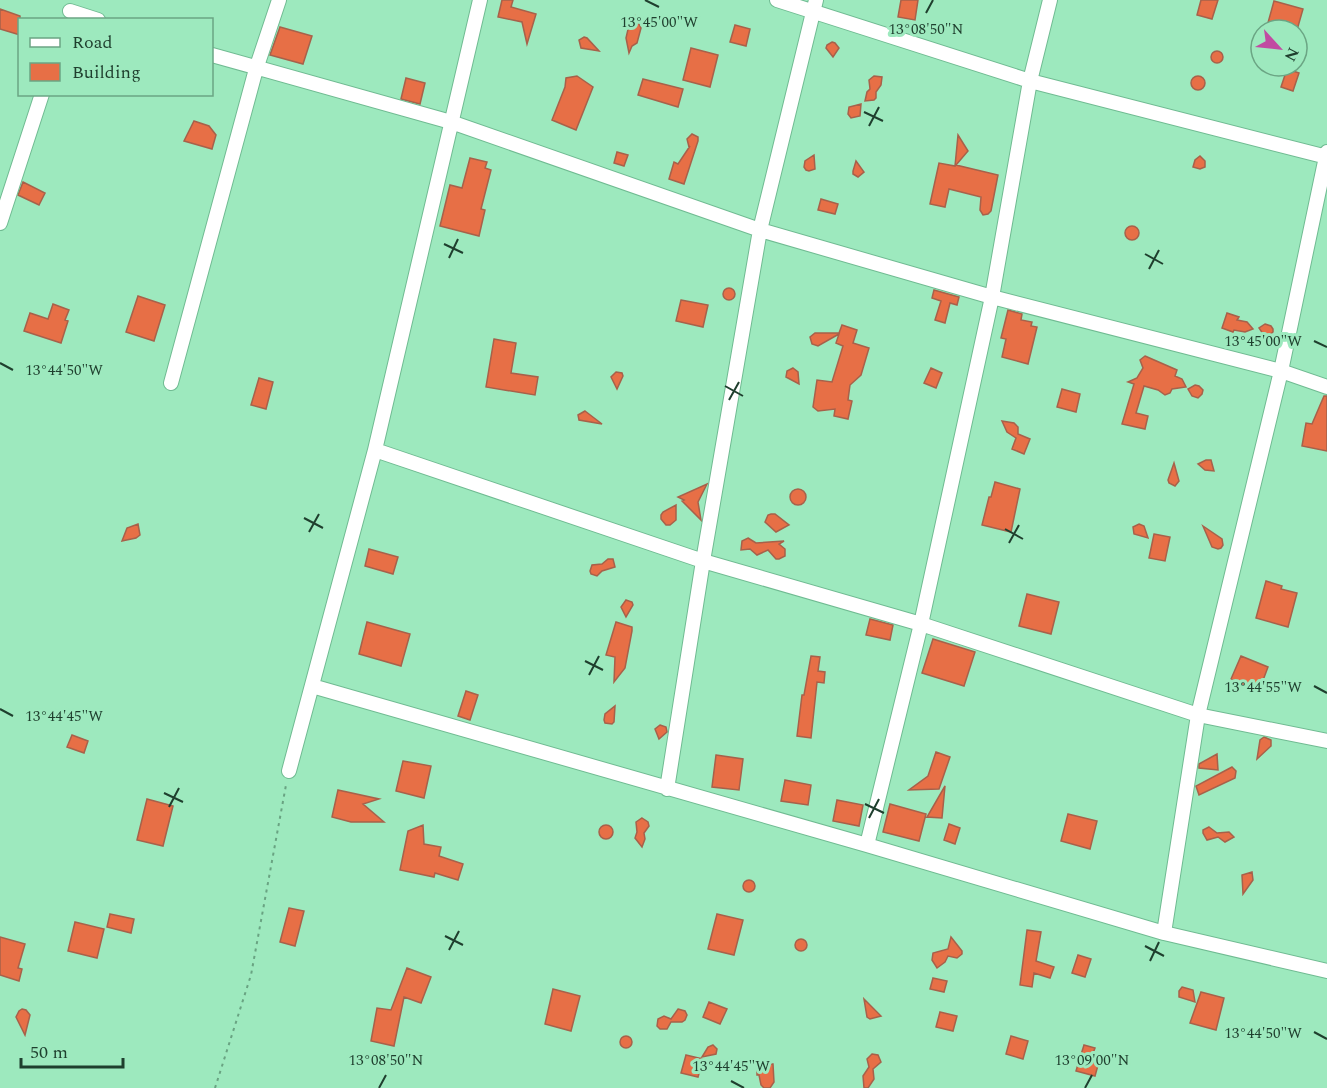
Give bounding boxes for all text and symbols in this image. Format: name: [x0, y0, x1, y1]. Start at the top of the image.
text: 13°45'00"W: [620, 11, 698, 34]
legend: [18, 18, 213, 96]
text: 13°08'50"N: [889, 18, 964, 41]
north arrow: [1249, 18, 1309, 78]
text: Road: [72, 29, 113, 56]
text: N: [1278, 43, 1305, 66]
text: Building: [72, 59, 141, 86]
text: 13°45'00"W: [1224, 330, 1302, 353]
text: 13°44'50"W: [25, 359, 103, 382]
text: 13°44'55"W: [1224, 676, 1302, 699]
text: 13°44'45"W: [25, 705, 103, 728]
text: 13°44'50"W: [1224, 1022, 1302, 1045]
scale bar: [21, 1031, 123, 1069]
text: 50 m: [30, 1039, 68, 1066]
text: 13°08'50"N: [349, 1049, 424, 1072]
text: 13°09'00"N: [1055, 1049, 1130, 1072]
text: 13°44'45"W: [692, 1055, 770, 1078]

